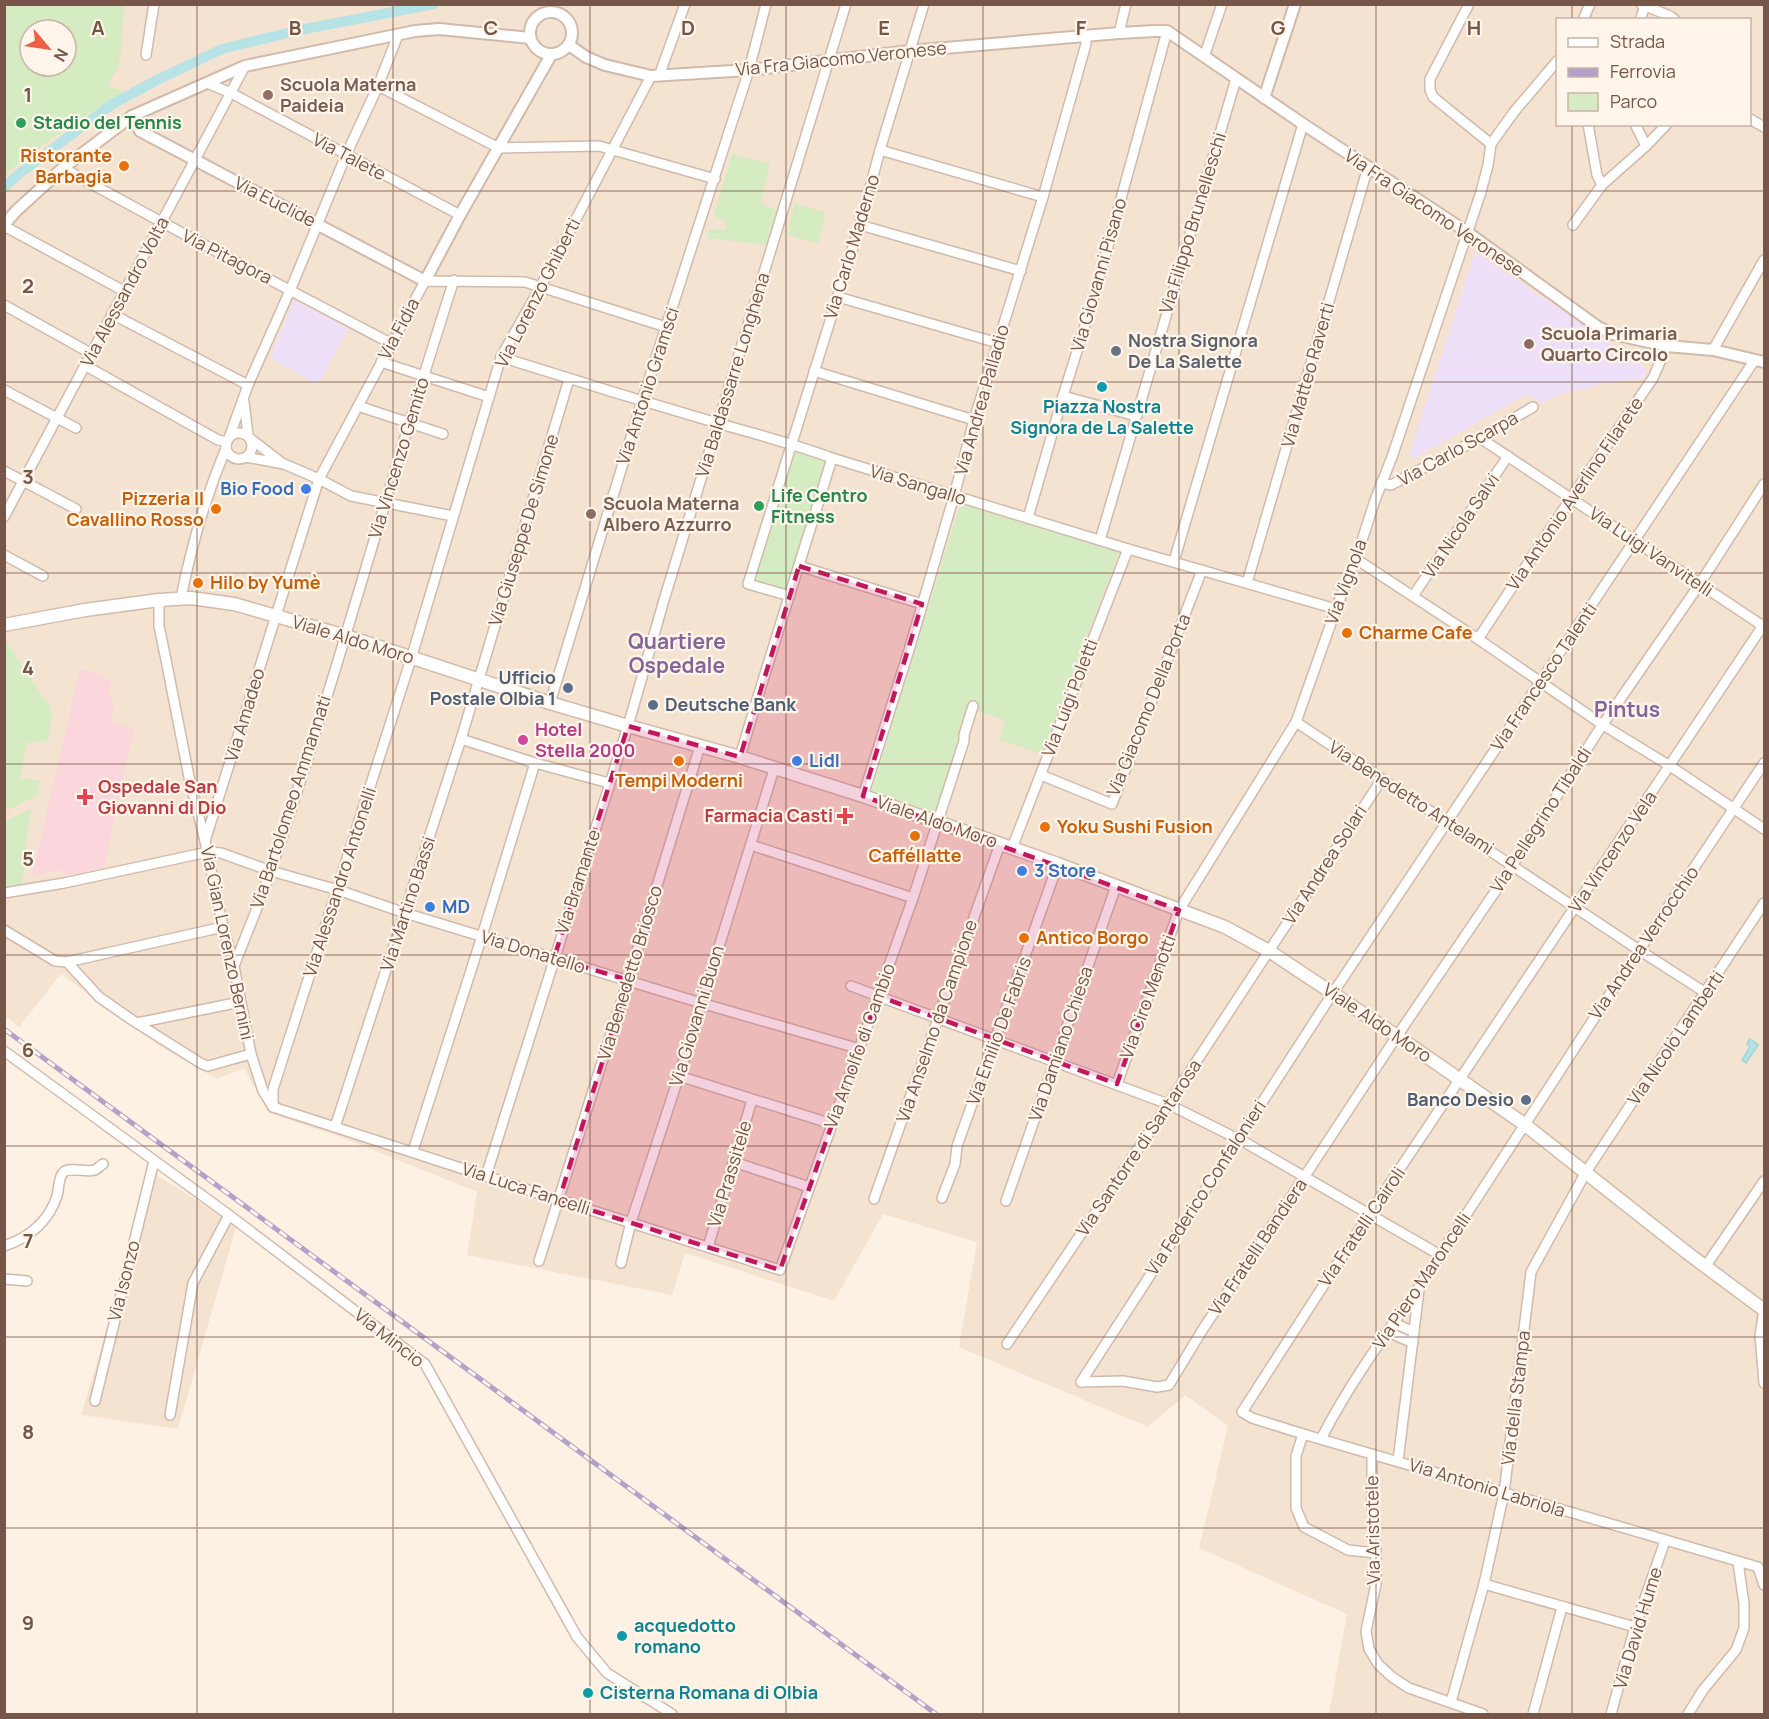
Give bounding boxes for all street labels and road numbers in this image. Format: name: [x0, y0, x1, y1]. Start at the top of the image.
street label: Via Fra Giacomo Veronese: [734, 35, 948, 81]
street label: Via Talete: [309, 127, 390, 185]
street label: Via Filippo Brunelleschi: [1153, 129, 1231, 316]
street label: Via Fra Giacomo Veronese: [1340, 143, 1529, 281]
street label: Via Euclide: [231, 170, 320, 232]
street label: Via Carlo Maderno: [818, 171, 884, 322]
street label: Via Giovanni Pisano: [1065, 195, 1131, 354]
street label: Via Alessandro Volta: [74, 212, 174, 371]
street label: Via Lorenzo Ghiberti: [489, 214, 585, 372]
street label: Via Pitagora: [178, 223, 277, 289]
street label: Via Baldassarre Longhena: [689, 269, 775, 480]
street label: Via Fidia: [372, 294, 424, 364]
street label: Via Matteo Raverti: [1275, 299, 1339, 450]
street label: Via Antonio Gramsci: [610, 304, 684, 468]
street label: Via Andrea Palladio: [948, 322, 1014, 478]
street label: Via Vincenzo Gemito: [362, 374, 434, 541]
street label: Via Antonio Averlino Filarete: [1500, 392, 1648, 595]
street label: Via Carlo Scarpa: [1393, 405, 1522, 491]
street label: Via Giuseppe De Simone: [482, 431, 564, 629]
street label: Via Sangallo: [867, 458, 970, 510]
street label: Via Nicola Salvi: [1416, 468, 1504, 583]
street label: Via Luigi Vanvitelli: [1585, 501, 1718, 602]
street label: Via Vignola: [1319, 536, 1372, 628]
street label: Via Francesco Talenti: [1485, 598, 1602, 755]
street label: Viale Aldo Moro: [289, 609, 417, 669]
street label: Via Giacomo Della Porta: [1100, 610, 1196, 799]
street label: Via Luigi Poletti: [1036, 635, 1103, 760]
street label: Via Amadeo: [218, 665, 270, 765]
street label: Via Bartolomeo Ammannati: [244, 692, 336, 911]
street label: Via Benedetto Antelami: [1324, 735, 1499, 860]
street label: Via Pellegrino Tibaldi: [1484, 742, 1596, 897]
street label: Via Alessandro Antonelli: [297, 784, 381, 980]
street label: Via Vincenzo Vela: [1563, 786, 1662, 917]
street label: Viale Aldo Moro: [874, 789, 1001, 853]
street label: Via Andrea Solari: [1277, 800, 1372, 929]
street label: Via Bramante: [549, 826, 605, 937]
street label: Via Martino Bassi: [374, 833, 440, 974]
street label: Via Gian Lorenzo Bernini: [196, 844, 260, 1042]
street label: Via Andrea Verrocchio: [1583, 861, 1704, 1024]
street label: Via Benedetto Briosco: [591, 882, 667, 1063]
street label: Via Anselmo da Campione: [890, 916, 982, 1125]
street label: Via Donatello: [478, 924, 589, 978]
street label: Via Ciro Menotti: [1114, 931, 1181, 1062]
street label: Via Giovanni Buon: [663, 942, 729, 1089]
street label: Via Emilio De Fabris: [960, 953, 1036, 1108]
street label: Via Arnolfo di Cambio: [818, 960, 900, 1132]
street label: Via Damiano Chiesa: [1022, 963, 1098, 1124]
street label: Via Nicolò Lamberti: [1621, 966, 1729, 1109]
street label: Viale Aldo Moro: [1319, 977, 1437, 1067]
street label: Via Santorre di Santarosa: [1070, 1054, 1206, 1240]
street label: Via Federico Confalonieri: [1139, 1095, 1271, 1280]
street label: Via Prassitele: [701, 1117, 757, 1230]
street label: Via Luca Fancelli: [459, 1156, 594, 1220]
street label: Via Fratelli Cairoli: [1312, 1162, 1410, 1291]
street label: Via Fratelli Bandiera: [1202, 1173, 1312, 1320]
street label: Via Piero Maroncelli: [1366, 1207, 1476, 1353]
street label: Via Isonzo: [101, 1238, 145, 1324]
street label: Via Mincio: [350, 1302, 430, 1372]
street label: Via della Stampa: [1495, 1329, 1535, 1467]
street label: Via Antonio Labriola: [1406, 1452, 1568, 1522]
street label: Via Aristotele: [1359, 1475, 1385, 1585]
street label: Via David Hume: [1607, 1564, 1667, 1692]

